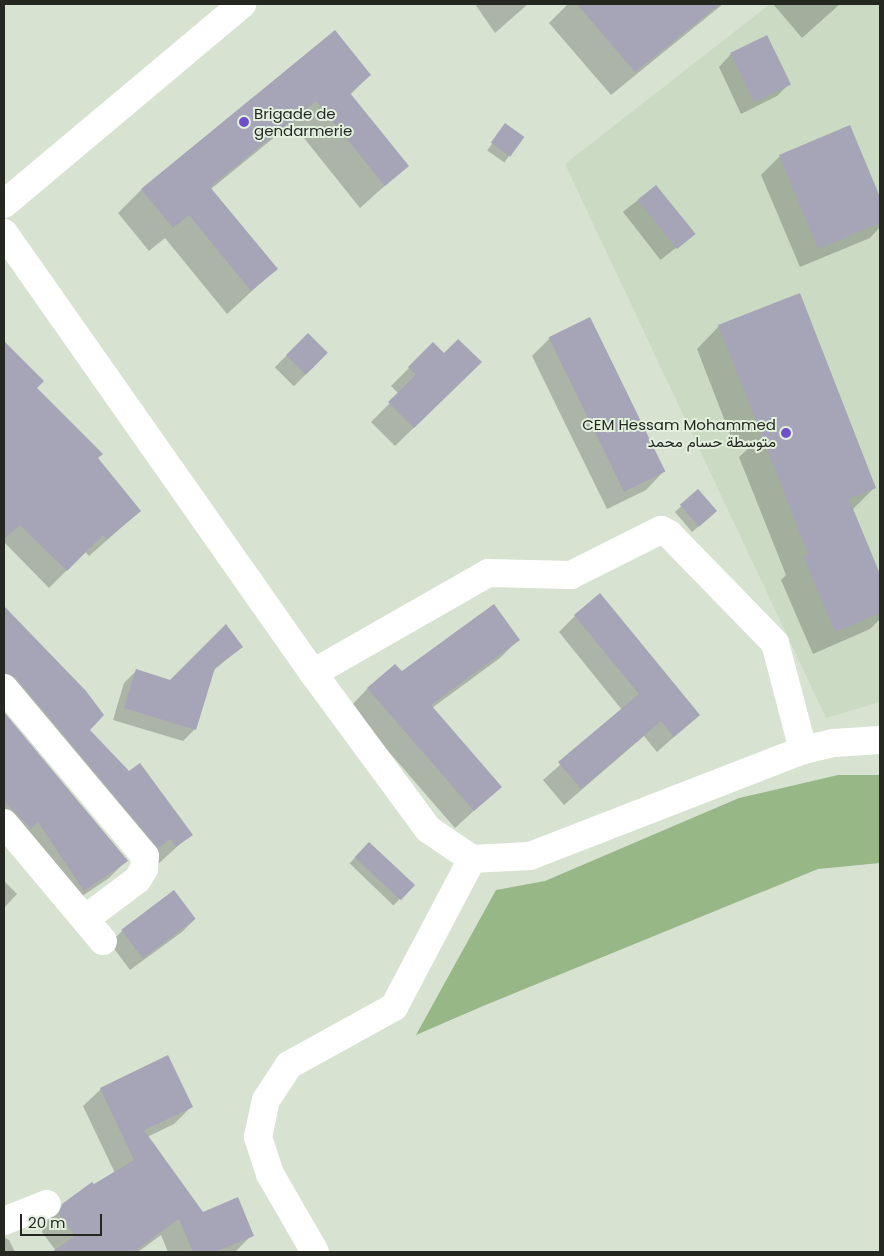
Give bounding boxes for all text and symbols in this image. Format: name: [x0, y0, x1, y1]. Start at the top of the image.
place label: Brigade de gendarmerie: [254, 104, 352, 139]
marker: Brigade de gendarmerie: [238, 116, 250, 128]
place label: CEM Hessam Mohammed متوسطة حسام محمد: [582, 415, 776, 450]
marker: CEM Hessam Mohammed متوسطة حسام محمد: [780, 427, 792, 439]
scale bar: [22, 1204, 105, 1236]
text: 20 m: [28, 1212, 66, 1233]

